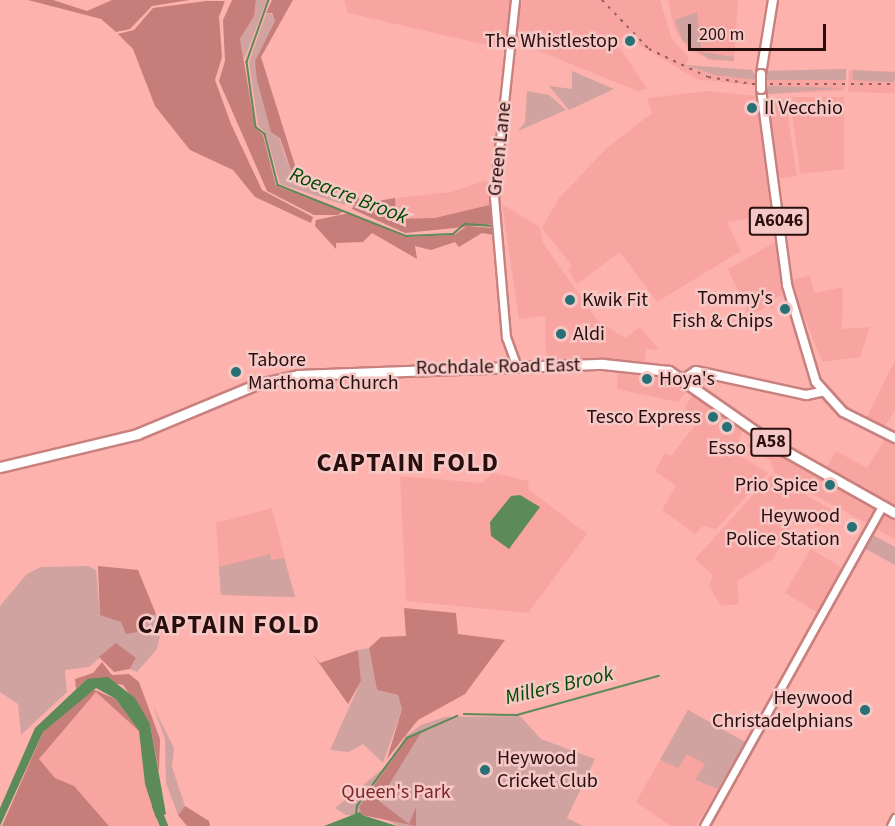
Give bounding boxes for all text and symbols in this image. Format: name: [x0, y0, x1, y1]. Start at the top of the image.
scale bar: [691, 12, 829, 50]
text: 200 m: [699, 22, 744, 47]
place label: The Whistlestop: [485, 29, 618, 53]
marker: The Whistlestop: [623, 34, 637, 48]
place label: Il Vecchio: [764, 96, 843, 120]
street label: Green Lane: [483, 101, 517, 197]
marker: Il Vecchio: [745, 101, 759, 115]
water label: Roeacre Brook: [286, 161, 412, 229]
road number: A6046: [748, 206, 810, 236]
place label: Tommy's Fish & Chips: [672, 286, 773, 333]
place label: Kwik Fit: [582, 288, 648, 312]
marker: Kwik Fit: [563, 293, 577, 307]
marker: Tommy's Fish & Chips: [778, 302, 792, 316]
place label: Aldi: [573, 322, 605, 346]
marker: Aldi: [554, 327, 568, 341]
place label: Tabore Marthoma Church: [248, 348, 399, 395]
street label: Rochdale Road East: [416, 354, 580, 380]
marker: Tabore Marthoma Church: [229, 365, 243, 379]
place label: Hoya's: [659, 367, 715, 391]
marker: Hoya's: [640, 372, 654, 386]
place label: Tesco Express: [586, 405, 701, 429]
marker: Tesco Express: [706, 410, 720, 424]
marker: Esso: [720, 420, 734, 434]
road number: A58: [750, 427, 792, 457]
place label: Esso: [708, 436, 746, 460]
district label: CAPTAIN FOLD: [317, 447, 499, 479]
place label: Prio Spice: [735, 473, 818, 497]
marker: Prio Spice: [823, 478, 837, 492]
place label: Heywood Police Station: [726, 504, 840, 551]
marker: Heywood Police Station: [845, 520, 859, 534]
district label: CAPTAIN FOLD: [138, 609, 320, 641]
water label: Millers Brook: [502, 660, 616, 710]
place label: Heywood Christadelphians: [712, 686, 853, 733]
marker: Heywood Christadelphians: [858, 703, 872, 717]
place label: Heywood Cricket Club: [497, 746, 598, 793]
marker: Heywood Cricket Club: [478, 763, 492, 777]
park label: Queen's Park: [341, 780, 451, 804]

